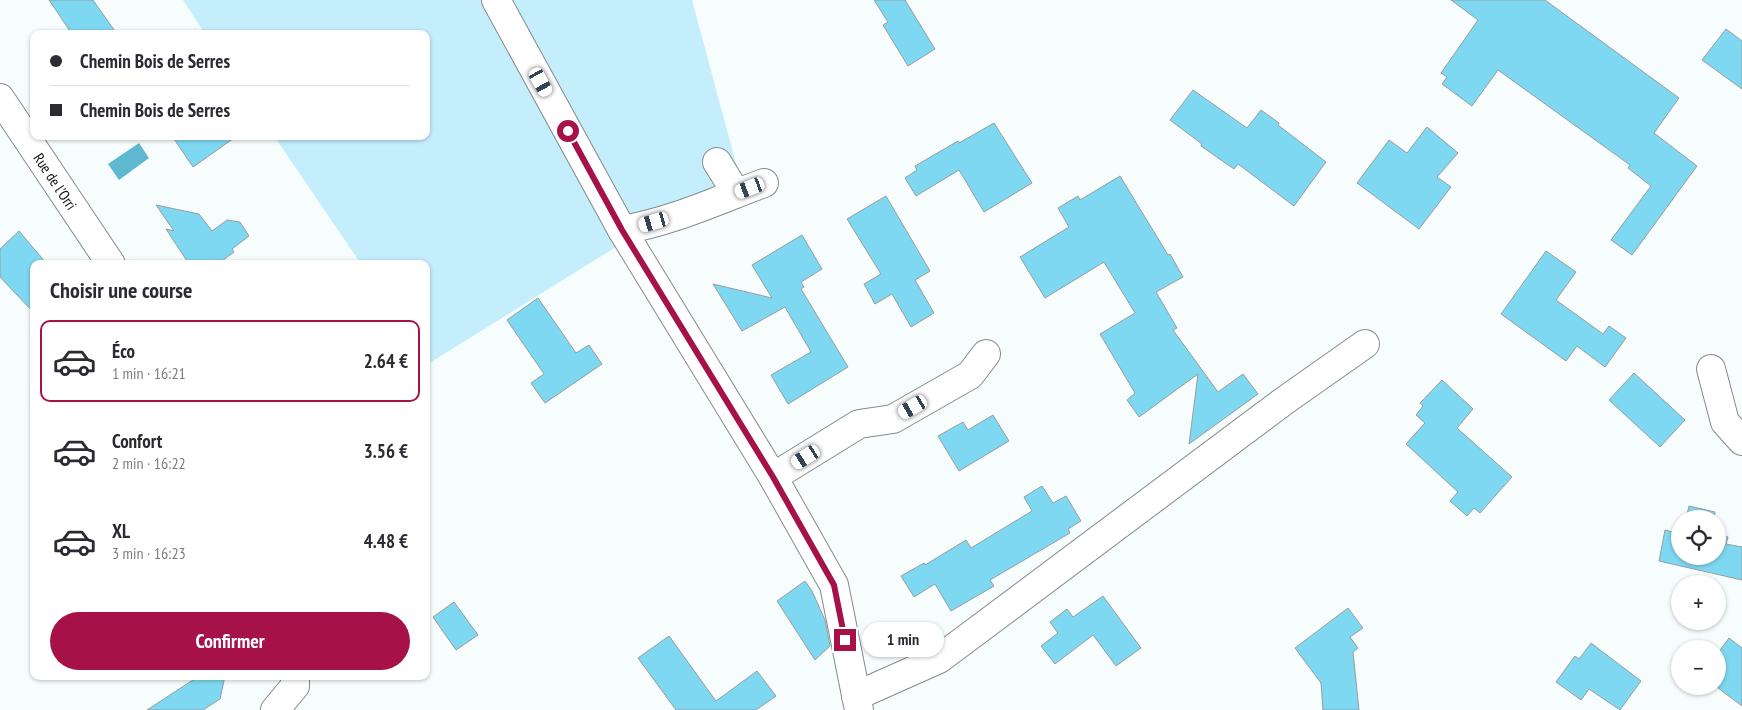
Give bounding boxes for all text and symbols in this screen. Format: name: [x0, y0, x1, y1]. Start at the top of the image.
text: Chemin Bois de Serres: [80, 49, 230, 73]
car: [527, 65, 554, 99]
text: Chemin Bois de Serres: [80, 98, 230, 122]
route start: [557, 120, 579, 142]
street label: Rue de l'Orri: [30, 149, 81, 213]
car: [733, 176, 766, 200]
car: [637, 211, 670, 233]
text: Choisir une course: [50, 276, 192, 304]
icon: car: [52, 339, 97, 384]
text: Éco: [112, 339, 135, 363]
text: 2.64 €: [364, 349, 408, 373]
text: 1 min · 16:21: [112, 363, 186, 383]
car: [896, 393, 929, 421]
icon: car: [52, 429, 97, 474]
text: Confort: [112, 429, 162, 453]
text: 3.56 €: [364, 439, 408, 463]
car: [789, 443, 822, 471]
text: 2 min · 16:22: [112, 453, 186, 473]
map controls: [1671, 510, 1726, 695]
button: locate: [1671, 510, 1726, 565]
icon: car: [52, 519, 97, 564]
text: XL: [112, 519, 130, 543]
text: 4.48 €: [364, 529, 408, 553]
text: 3 min · 16:23: [112, 543, 186, 563]
button: +: [1671, 575, 1726, 630]
button: Confirmer: [50, 612, 410, 670]
callout: 1 min: [862, 622, 945, 658]
route end: [834, 629, 856, 651]
text: 1 min: [887, 629, 919, 649]
button: −: [1671, 640, 1726, 695]

